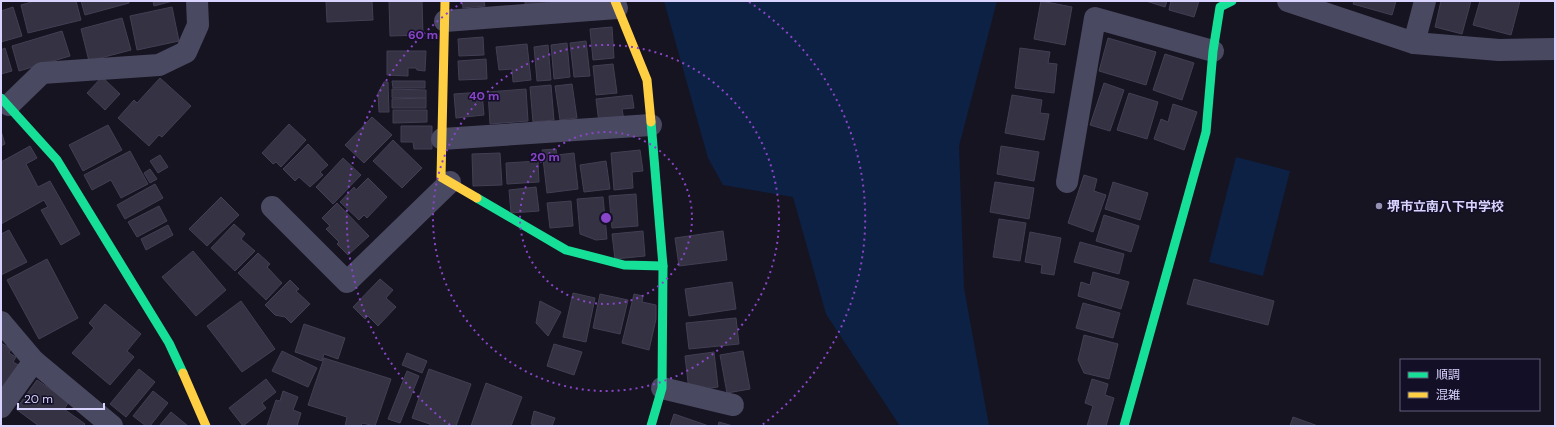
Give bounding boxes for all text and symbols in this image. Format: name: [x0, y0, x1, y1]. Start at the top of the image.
text: 60 m: [408, 27, 438, 43]
text: 40 m: [469, 88, 499, 104]
text: 20 m: [530, 149, 560, 165]
place label: 堺市立南八下中学校: [1387, 198, 1504, 215]
marker: 堺市立南八下中学校: [1374, 201, 1384, 211]
centre of rings: [599, 211, 613, 225]
legend: [1400, 359, 1540, 411]
text: 順調: [1436, 367, 1460, 383]
scale bar: [18, 385, 104, 411]
text: 混雑: [1436, 387, 1460, 403]
text: 20 m: [24, 391, 53, 407]

